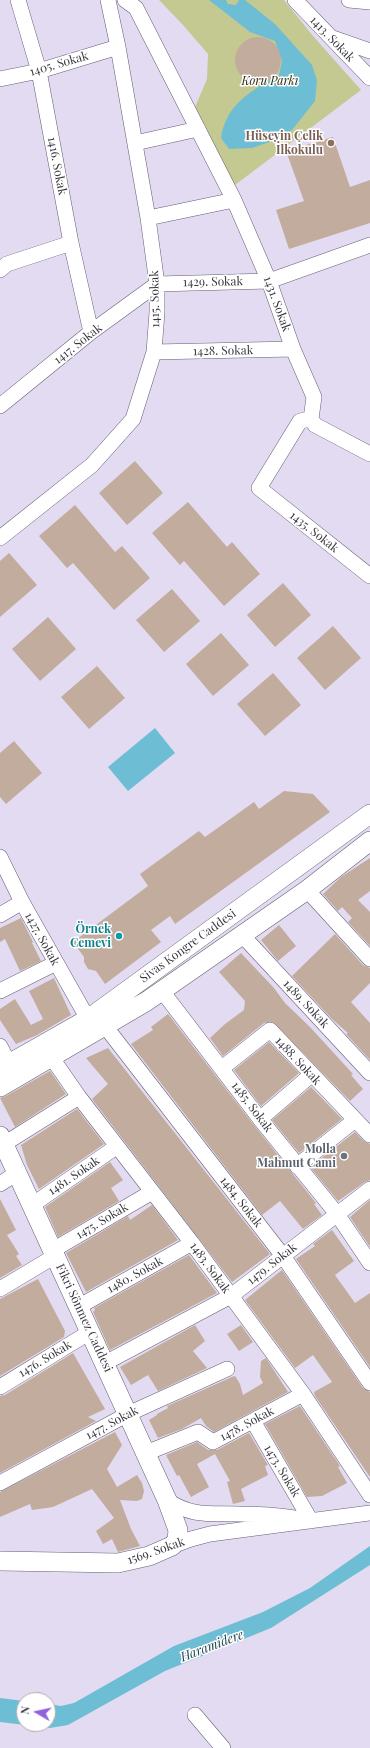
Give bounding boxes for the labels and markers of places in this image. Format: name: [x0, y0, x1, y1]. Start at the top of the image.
place label: Hüseyin Çelik İlkokulu: [246, 129, 323, 157]
marker: Hüseyin Çelik İlkokulu: [326, 138, 336, 148]
place label: Örnek Cemevi: [70, 922, 111, 950]
marker: Örnek Cemevi: [114, 931, 124, 941]
place label: Molla Mahmut Cami: [257, 1142, 336, 1170]
marker: Molla Mahmut Cami: [339, 1151, 349, 1161]

